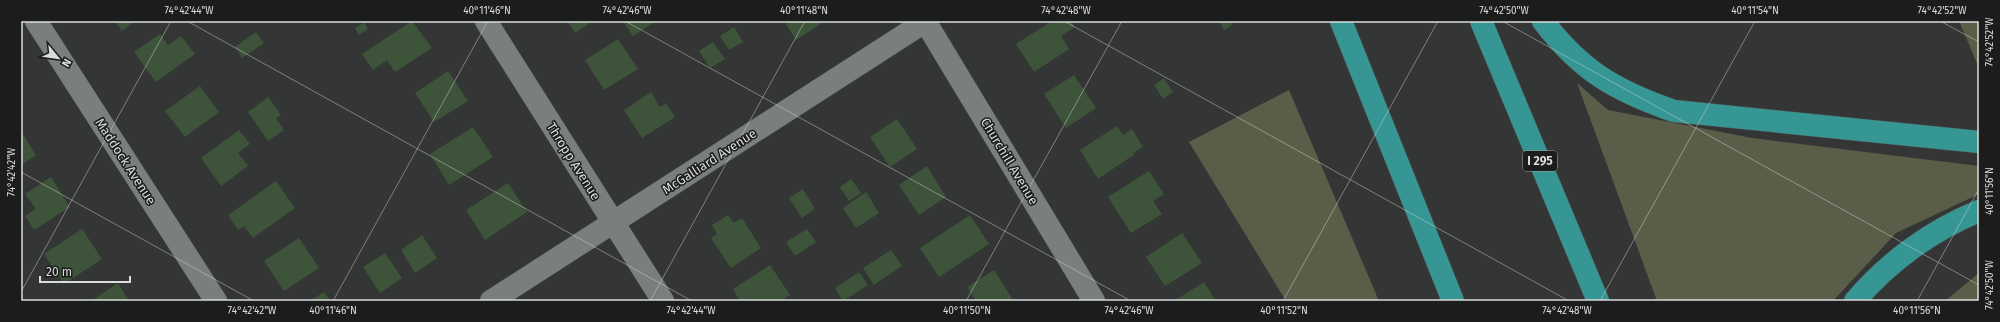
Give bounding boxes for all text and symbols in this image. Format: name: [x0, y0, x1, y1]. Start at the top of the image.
text: 74°42'44"W: [165, 5, 214, 17]
text: 40°11'46"N: [463, 5, 511, 17]
text: 74°42'46"W: [602, 5, 652, 17]
text: 40°11'48"N: [780, 5, 828, 17]
text: 74°42'48"W: [1041, 5, 1091, 17]
text: 74°42'50"W: [1479, 5, 1530, 17]
text: 40°11'54"N: [1731, 5, 1779, 17]
text: 74°42'52"W: [1918, 5, 1967, 17]
text: 74°42'52"W: [1984, 17, 1996, 66]
north arrow: [38, 38, 78, 78]
text: N: [59, 56, 74, 69]
street label: Maddock Avenue: [92, 115, 159, 207]
street label: Churchill Avenue: [978, 115, 1041, 207]
street label: Thropp Avenue: [544, 120, 603, 203]
street label: McGalliard Avenue: [660, 125, 759, 197]
text: 74°42'42"W: [6, 147, 18, 196]
road number: I 295: [1523, 151, 1557, 171]
text: 40°11'56"N: [1984, 167, 1996, 215]
scale bar: [40, 258, 130, 284]
text: 74°42'50"W: [1984, 259, 1996, 310]
text: 20 m: [46, 265, 72, 279]
text: 74°42'42"W: [228, 305, 277, 317]
text: 40°11'46"N: [309, 305, 357, 317]
text: 74°42'44"W: [667, 305, 716, 317]
text: 40°11'50"N: [943, 305, 991, 317]
text: 74°42'46"W: [1104, 305, 1154, 317]
text: 40°11'52"N: [1260, 305, 1308, 317]
text: 74°42'48"W: [1542, 305, 1592, 317]
text: 40°11'56"N: [1893, 305, 1941, 317]

